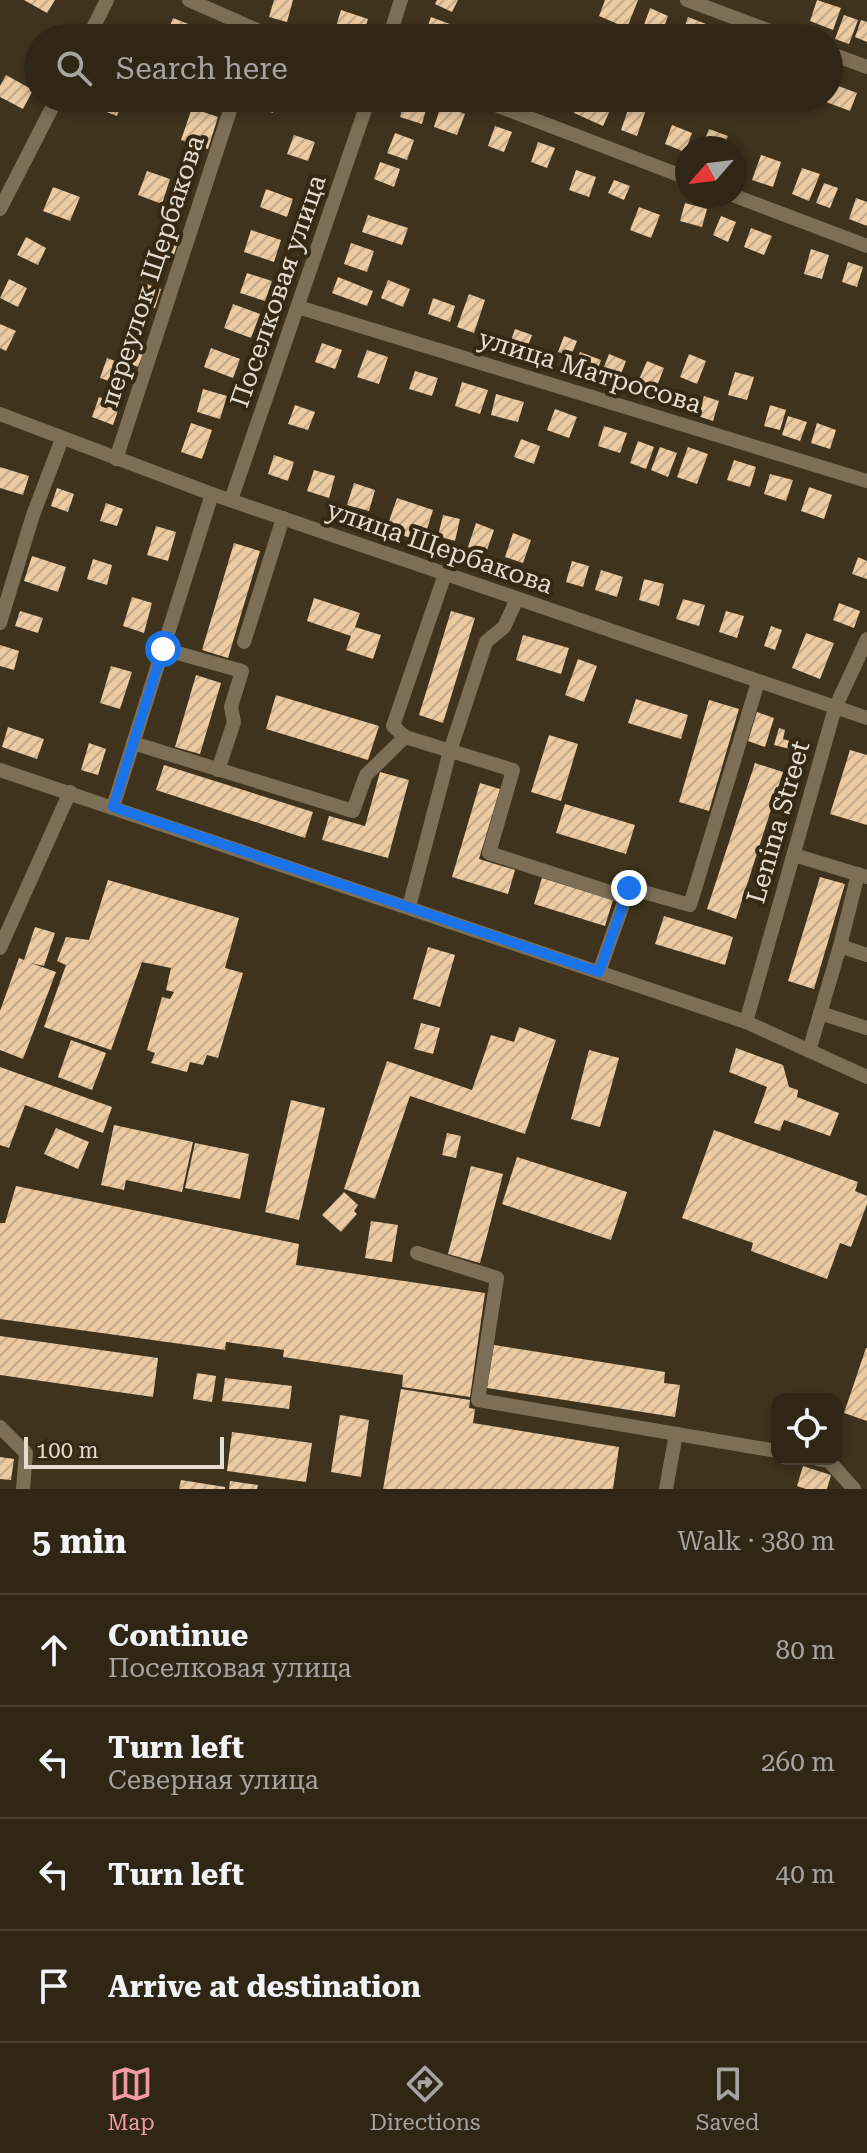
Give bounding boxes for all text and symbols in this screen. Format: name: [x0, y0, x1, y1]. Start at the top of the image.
search box: [24, 24, 843, 112]
icon: search: [52, 46, 96, 90]
text: Search here: [116, 51, 288, 86]
street label: переулок Щербакова: [94, 132, 210, 410]
north arrow: [675, 136, 747, 208]
street label: Поселковая улица: [224, 171, 332, 411]
street label: улица Матросова: [475, 323, 705, 419]
street label: улица Щербакова: [323, 494, 557, 600]
route start: [145, 631, 181, 667]
street label: Lenina Street: [740, 737, 816, 907]
route end: [611, 870, 647, 906]
map controls: [771, 1393, 843, 1465]
button: locate: [771, 1393, 843, 1465]
scale bar: [24, 1433, 224, 1469]
text: 100 m: [36, 1438, 99, 1463]
text: 5 min: [32, 1521, 127, 1561]
text: Walk · 380 m: [677, 1526, 835, 1556]
text: Continue: [108, 1618, 248, 1653]
icon: ahead: [32, 1628, 76, 1672]
text: 80 m: [776, 1635, 835, 1665]
text: Поселковая улица: [108, 1653, 352, 1683]
text: Turn left: [108, 1730, 244, 1765]
icon: left: [32, 1740, 76, 1784]
text: 260 m: [761, 1747, 835, 1777]
text: Северная улица: [108, 1765, 319, 1795]
icon: left: [32, 1852, 76, 1896]
text: Turn left: [108, 1857, 244, 1892]
text: 40 m: [776, 1859, 835, 1889]
icon: arrive: [32, 1964, 76, 2008]
text: Arrive at destination: [108, 1969, 421, 2004]
tab: Map: [108, 2062, 155, 2135]
tab: Directions: [370, 2062, 480, 2135]
tab: Saved: [696, 2062, 759, 2135]

